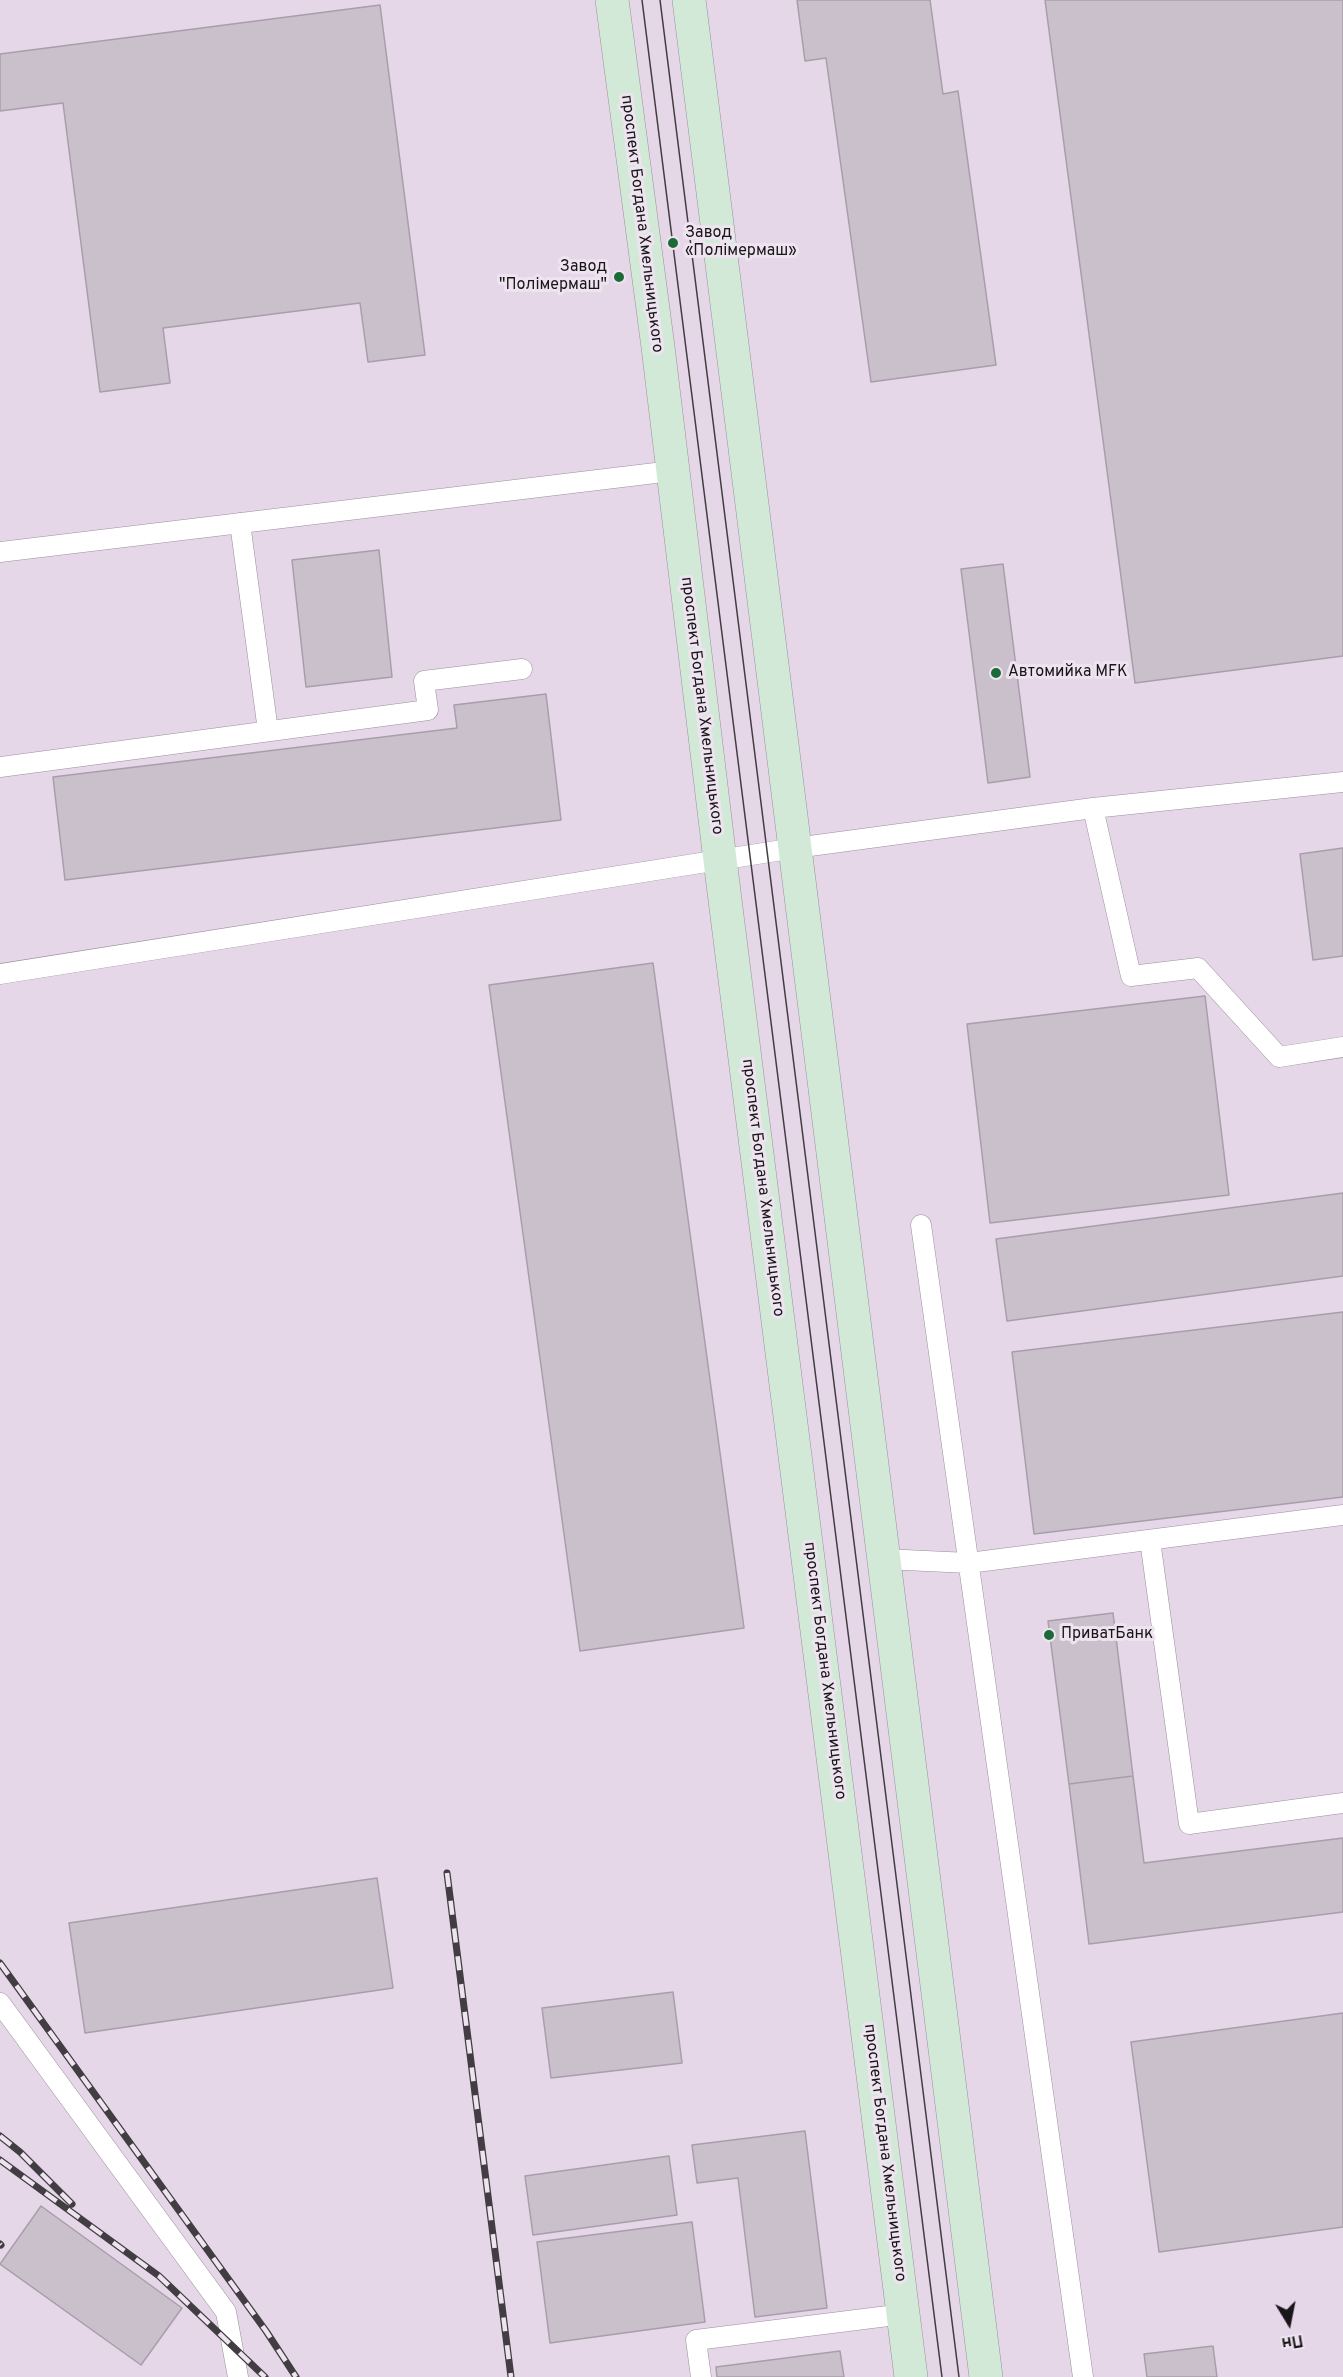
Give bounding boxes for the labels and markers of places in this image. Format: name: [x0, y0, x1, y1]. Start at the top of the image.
place label: Завод «Полімермаш»: [685, 224, 797, 262]
marker: Завод «Полімермаш»: [666, 236, 680, 250]
place label: Завод "Полімермаш": [499, 258, 607, 296]
marker: Завод "Полімермаш": [612, 270, 626, 284]
place label: Автомийка MFK: [1008, 663, 1128, 683]
marker: Автомийка MFK: [989, 666, 1003, 680]
place label: ПриватБанк: [1061, 1625, 1153, 1645]
marker: ПриватБанк: [1042, 1628, 1056, 1642]

